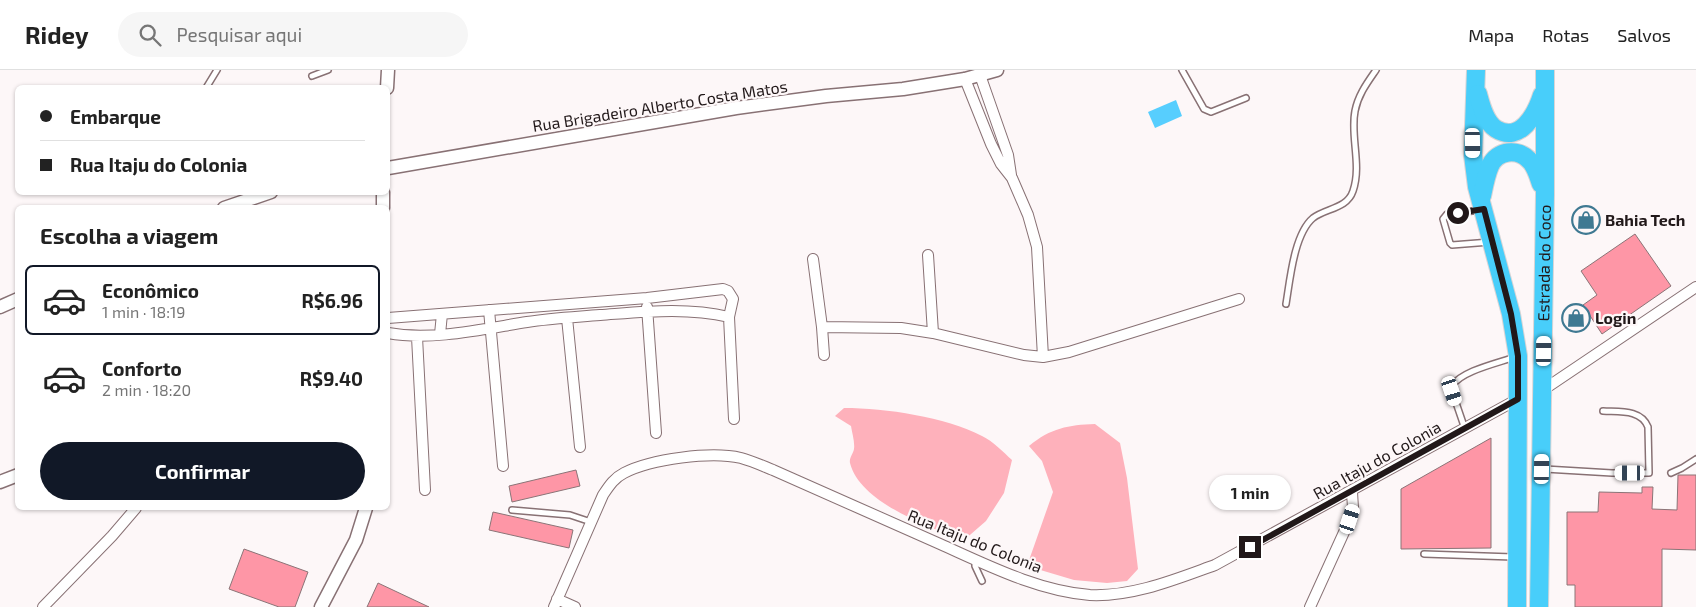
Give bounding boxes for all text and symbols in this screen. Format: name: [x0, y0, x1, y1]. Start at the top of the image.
search box: [118, 12, 468, 57]
text: Ridey: [25, 20, 88, 49]
icon: search: [136, 21, 164, 49]
text: Pesquisar aqui: [176, 23, 302, 46]
text: Mapa: [1468, 24, 1514, 46]
text: Rotas: [1542, 24, 1589, 46]
text: Salvos: [1617, 24, 1671, 46]
street label: Rua Brigadeiro Alberto Costa Matos: [531, 76, 789, 135]
text: Embarque: [70, 105, 161, 128]
car: [1465, 128, 1480, 158]
text: Rua Itaju do Colonia: [70, 153, 247, 176]
route start: [1447, 202, 1469, 224]
street label: Estrada do Coco: [1533, 204, 1554, 322]
shop icon: Bahia Tech: [1571, 205, 1601, 235]
place label: Bahia Tech: [1605, 210, 1685, 229]
text: Escolha a viagem: [40, 222, 218, 248]
icon: car: [42, 278, 87, 323]
text: Econômico: [102, 279, 199, 302]
text: R$6.96: [301, 289, 363, 312]
text: 1 min · 18:19: [102, 302, 186, 321]
shop icon: Login: [1561, 303, 1591, 333]
place label: Login: [1595, 308, 1636, 327]
car: [1536, 336, 1551, 366]
icon: car: [42, 356, 87, 401]
text: Conforto: [102, 357, 182, 380]
text: R$9.40: [300, 367, 363, 390]
car: [1440, 374, 1463, 408]
text: 2 min · 18:20: [102, 380, 191, 399]
street label: Rua Itaju do Colonia: [1310, 417, 1444, 503]
button: Confirmar: [40, 442, 365, 500]
car: [1534, 454, 1549, 484]
car: [1615, 466, 1645, 481]
callout: 1 min: [1209, 474, 1291, 510]
text: 1 min: [1231, 483, 1269, 502]
car: [1338, 502, 1361, 536]
street label: Rua Itaju do Colonia: [905, 505, 1045, 577]
route end: [1239, 536, 1261, 558]

